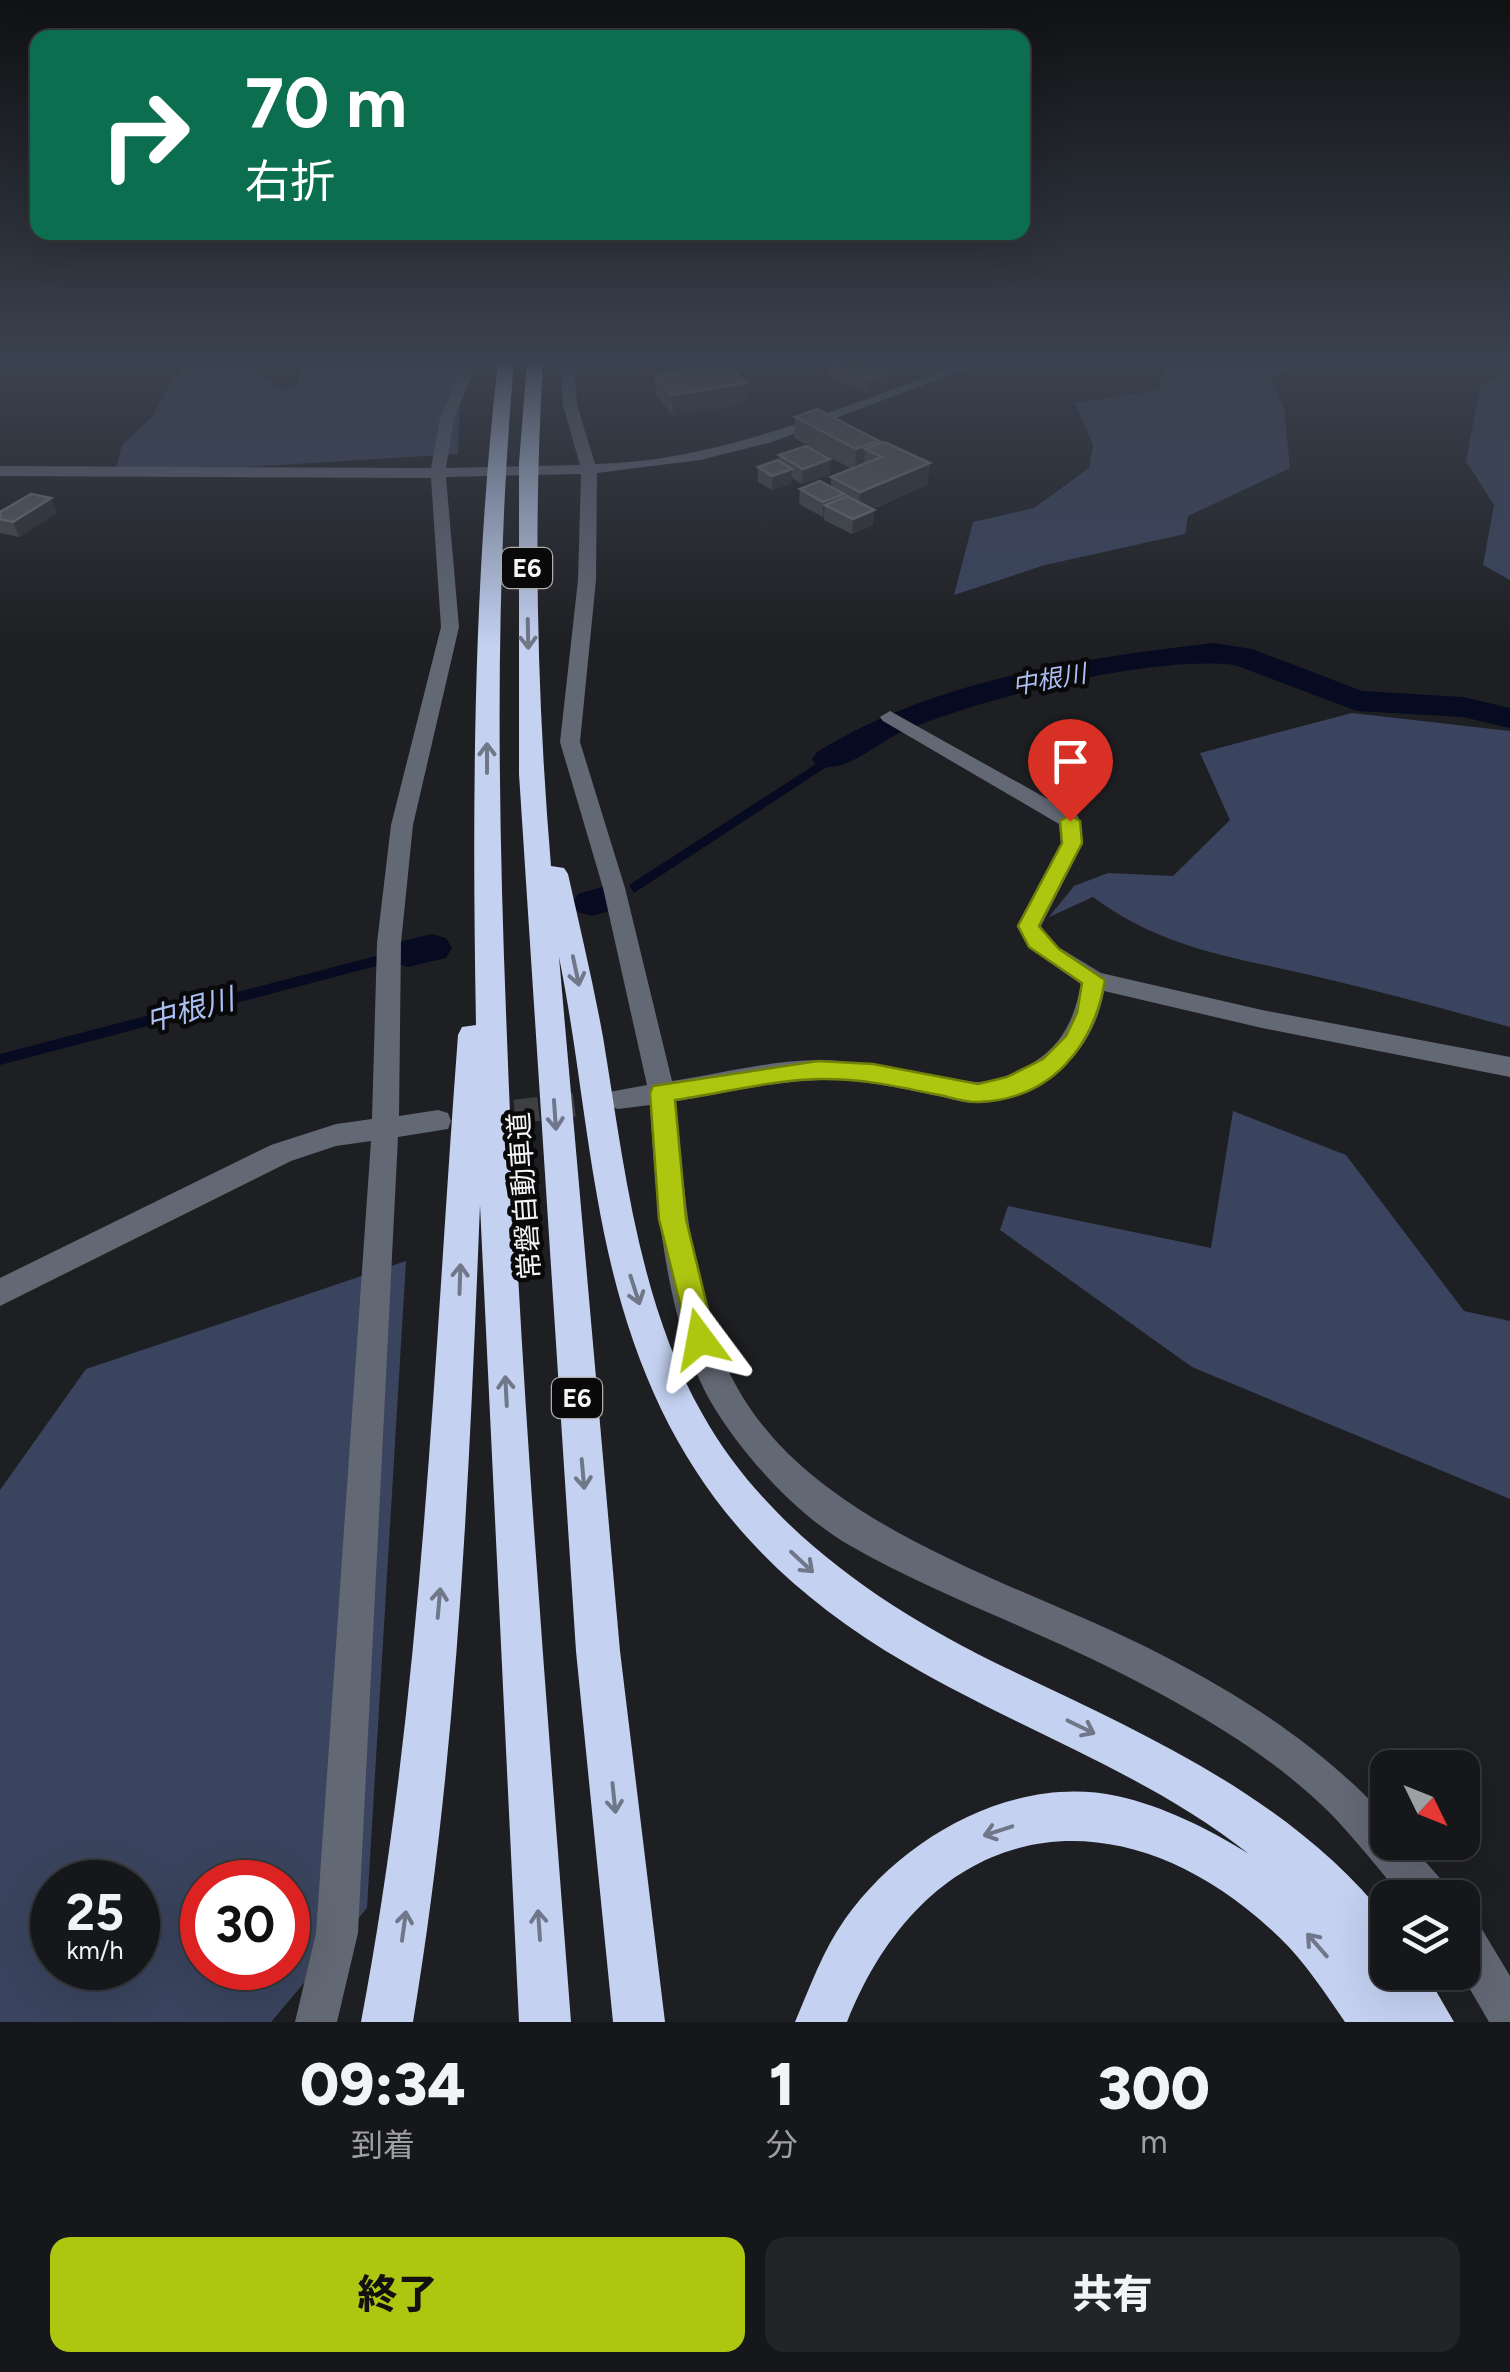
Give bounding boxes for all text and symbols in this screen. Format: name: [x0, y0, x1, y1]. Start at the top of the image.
text: 70 m: [245, 60, 407, 145]
icon: right: [80, 70, 210, 200]
text: 右折: [245, 154, 335, 208]
road number: E6: [502, 548, 552, 588]
one-way arrow: [518, 618, 537, 650]
water label: 中根川: [1009, 657, 1091, 700]
pin: [1028, 719, 1113, 822]
icon: arrive: [1043, 734, 1098, 789]
one-way arrow: [478, 743, 496, 776]
one-way arrow: [568, 954, 586, 986]
water label: 中根川: [142, 979, 241, 1039]
one-way arrow: [546, 1099, 565, 1131]
street label: 常磐自動車道: [501, 1111, 547, 1281]
one-way arrow: [451, 1263, 470, 1295]
one-way arrow: [627, 1274, 645, 1306]
position arrow: [648, 1287, 752, 1391]
one-way arrow: [497, 1375, 516, 1407]
road number: E6: [552, 1378, 602, 1418]
one-way arrow: [574, 1458, 593, 1490]
one-way arrow: [789, 1550, 814, 1573]
one-way arrow: [430, 1588, 449, 1620]
one-way arrow: [1065, 1718, 1095, 1737]
north arrow: [1370, 1750, 1480, 1860]
map controls: [1370, 1750, 1480, 1990]
one-way arrow: [605, 1781, 624, 1813]
one-way arrow: [983, 1823, 1015, 1841]
speed limit sign: 30: [180, 1860, 310, 1990]
button: layers: [1370, 1880, 1480, 1990]
text: 25: [66, 1882, 124, 1943]
one-way arrow: [529, 1909, 548, 1941]
one-way arrow: [395, 1910, 413, 1943]
one-way arrow: [1307, 1932, 1329, 1958]
text: km/h: [66, 1935, 124, 1965]
text: 09:34: [300, 2048, 466, 2120]
text: 1: [769, 2048, 795, 2120]
text: 300: [1098, 2052, 1210, 2124]
text: m: [1140, 2123, 1168, 2161]
text: 到着: [351, 2126, 415, 2164]
text: 分: [766, 2126, 798, 2164]
button: 終了: [50, 2237, 745, 2352]
button: 共有: [765, 2237, 1460, 2352]

